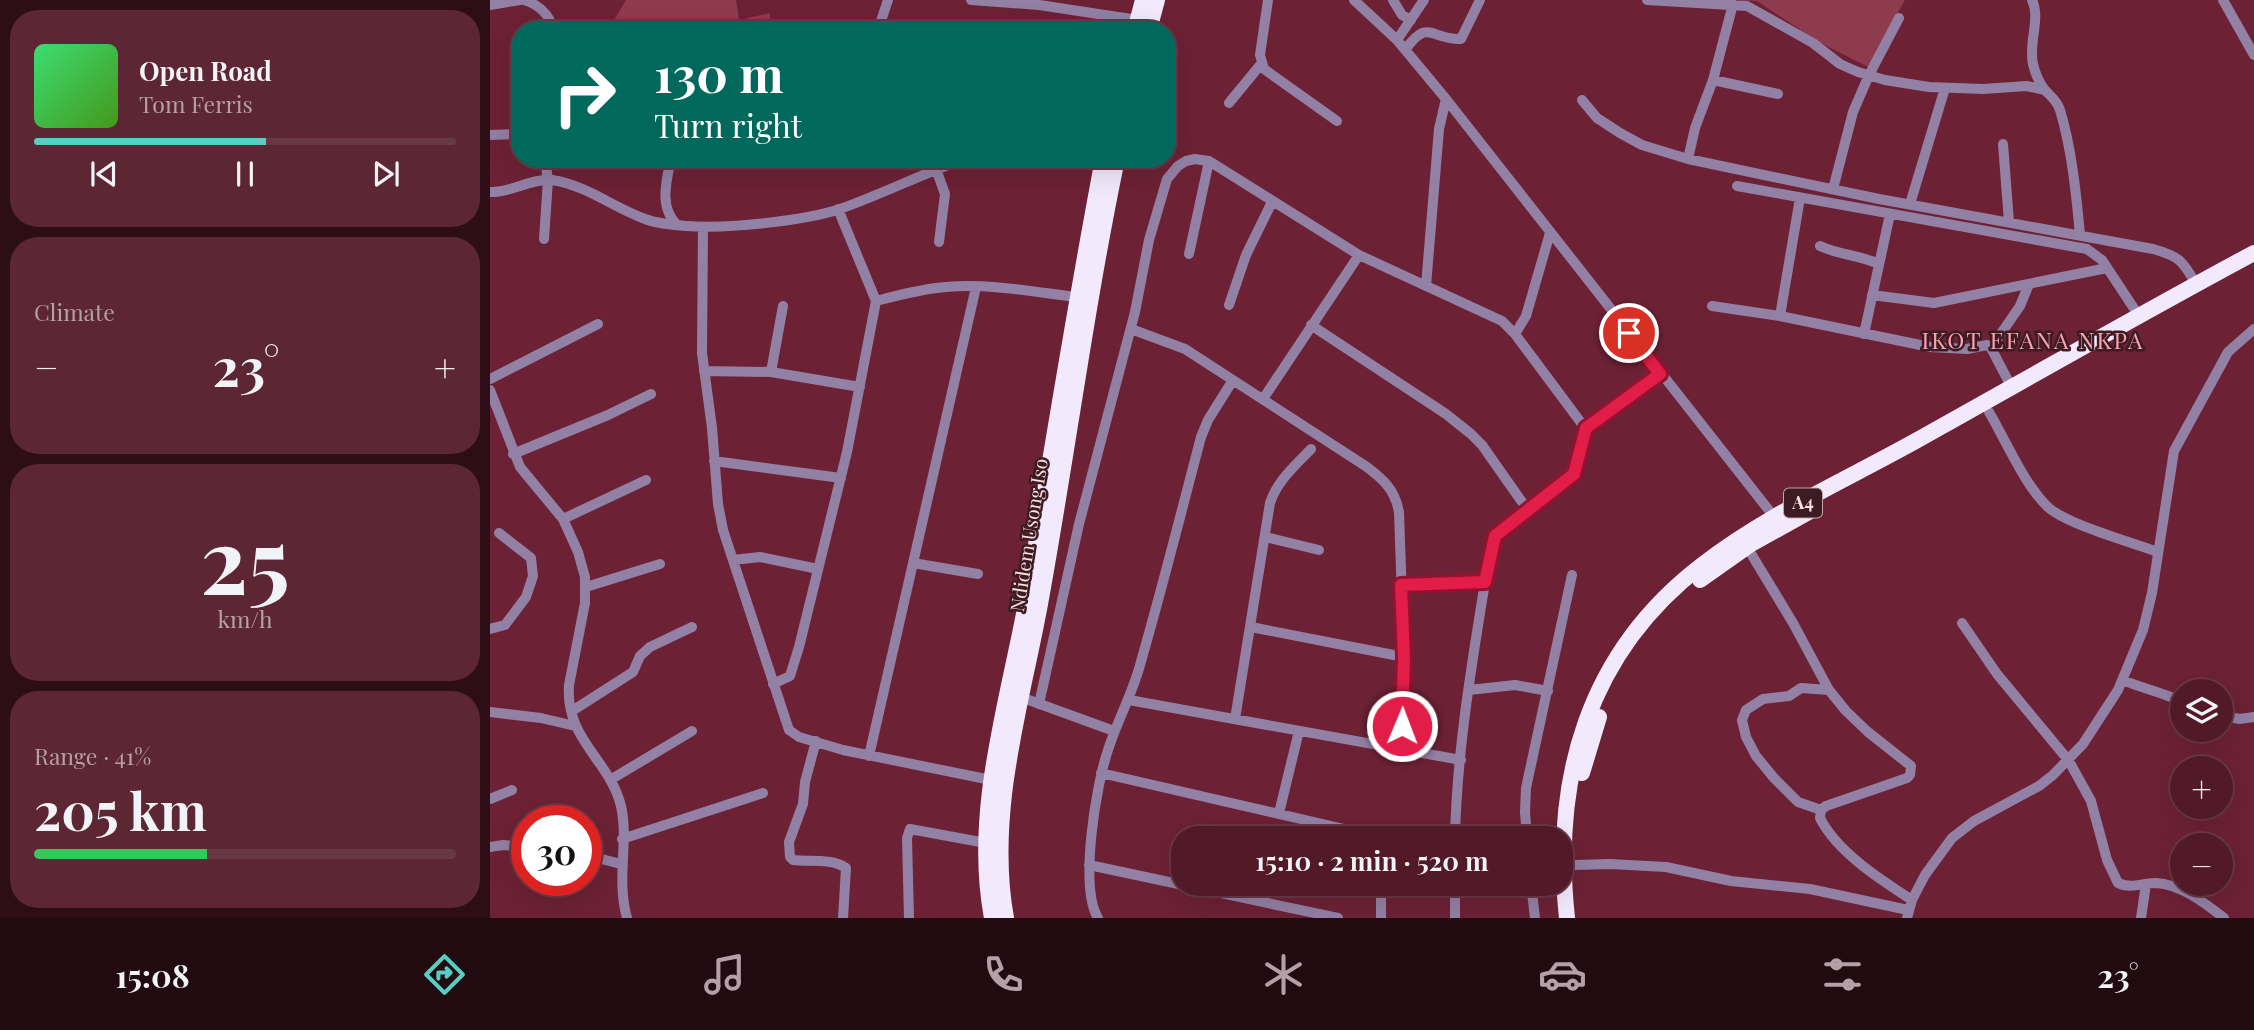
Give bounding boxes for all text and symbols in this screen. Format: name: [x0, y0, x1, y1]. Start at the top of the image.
text: 130 m: [654, 40, 784, 105]
icon: right: [539, 49, 630, 140]
text: Open Road: [139, 53, 272, 88]
text: Tom Ferris: [139, 88, 253, 119]
text: Turn right: [654, 103, 802, 146]
icon: previous: [85, 155, 123, 193]
icon: pause: [226, 155, 264, 193]
icon: next: [367, 155, 405, 193]
text: Climate: [34, 296, 115, 327]
pin: [1599, 303, 1659, 363]
icon: arrive: [1610, 314, 1648, 352]
district label: IKOT EFANA NKPA: [1922, 324, 2144, 355]
text: 23°: [213, 331, 280, 400]
text: −: [34, 341, 59, 392]
text: +: [434, 341, 456, 392]
street label: Ndidem Usong Iso: [1003, 457, 1053, 613]
road number: A4: [1784, 489, 1822, 518]
text: 25: [200, 497, 290, 618]
text: km/h: [217, 603, 273, 634]
map controls: [2170, 679, 2233, 896]
button: layers: [2170, 679, 2233, 742]
position arrow: [1365, 689, 1439, 763]
text: Range · 41%: [34, 740, 151, 771]
button: +: [2170, 756, 2233, 819]
text: 205 km: [34, 775, 207, 844]
speed limit sign: 30: [511, 805, 602, 896]
button: −: [2170, 833, 2233, 896]
text: 15:10 · 2 min · 520 m: [1255, 843, 1489, 878]
icon: directions: [420, 950, 469, 999]
icon: music: [700, 950, 749, 999]
icon: phone: [979, 950, 1028, 999]
icon: climate: [1259, 950, 1308, 999]
icon: car: [1538, 950, 1587, 999]
icon: filters: [1818, 950, 1867, 999]
text: 15:08: [115, 953, 190, 996]
text: 23°: [2097, 953, 2139, 996]

